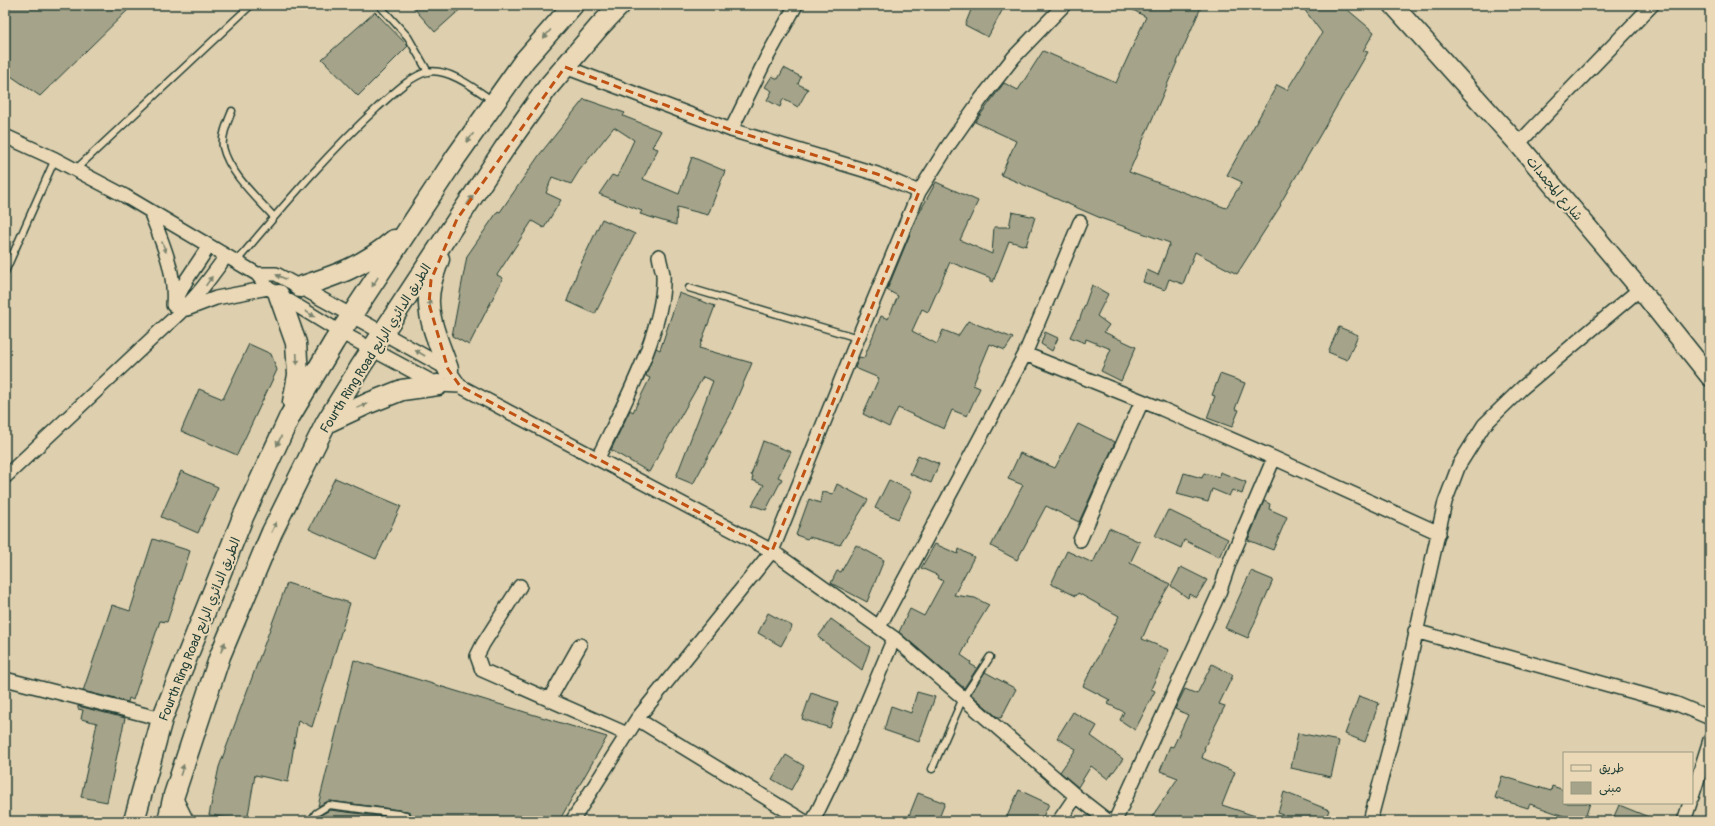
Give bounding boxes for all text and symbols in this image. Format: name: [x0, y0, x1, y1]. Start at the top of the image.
one-way arrow: [543, 29, 552, 40]
one-way arrow: [466, 133, 474, 144]
street label: شارع المجمدات: [1522, 153, 1586, 225]
one-way arrow: [466, 195, 474, 205]
one-way arrow: [161, 241, 167, 253]
street label: Fourth Ring Road الطريق الدائري الرابع: [317, 261, 436, 437]
one-way arrow: [276, 274, 287, 280]
one-way arrow: [205, 276, 213, 287]
one-way arrow: [371, 276, 378, 288]
one-way arrow: [426, 299, 433, 311]
one-way arrow: [305, 310, 315, 318]
one-way arrow: [414, 350, 426, 357]
one-way arrow: [294, 353, 301, 365]
one-way arrow: [356, 403, 367, 409]
one-way arrow: [276, 435, 282, 447]
one-way arrow: [271, 521, 277, 533]
street label: Fourth Ring Road الطريق الدائري الرابع: [156, 535, 246, 724]
one-way arrow: [221, 640, 227, 652]
legend: [1563, 752, 1693, 804]
text: طريق: [1599, 761, 1624, 776]
one-way arrow: [179, 764, 185, 776]
text: مبنى: [1599, 781, 1622, 796]

